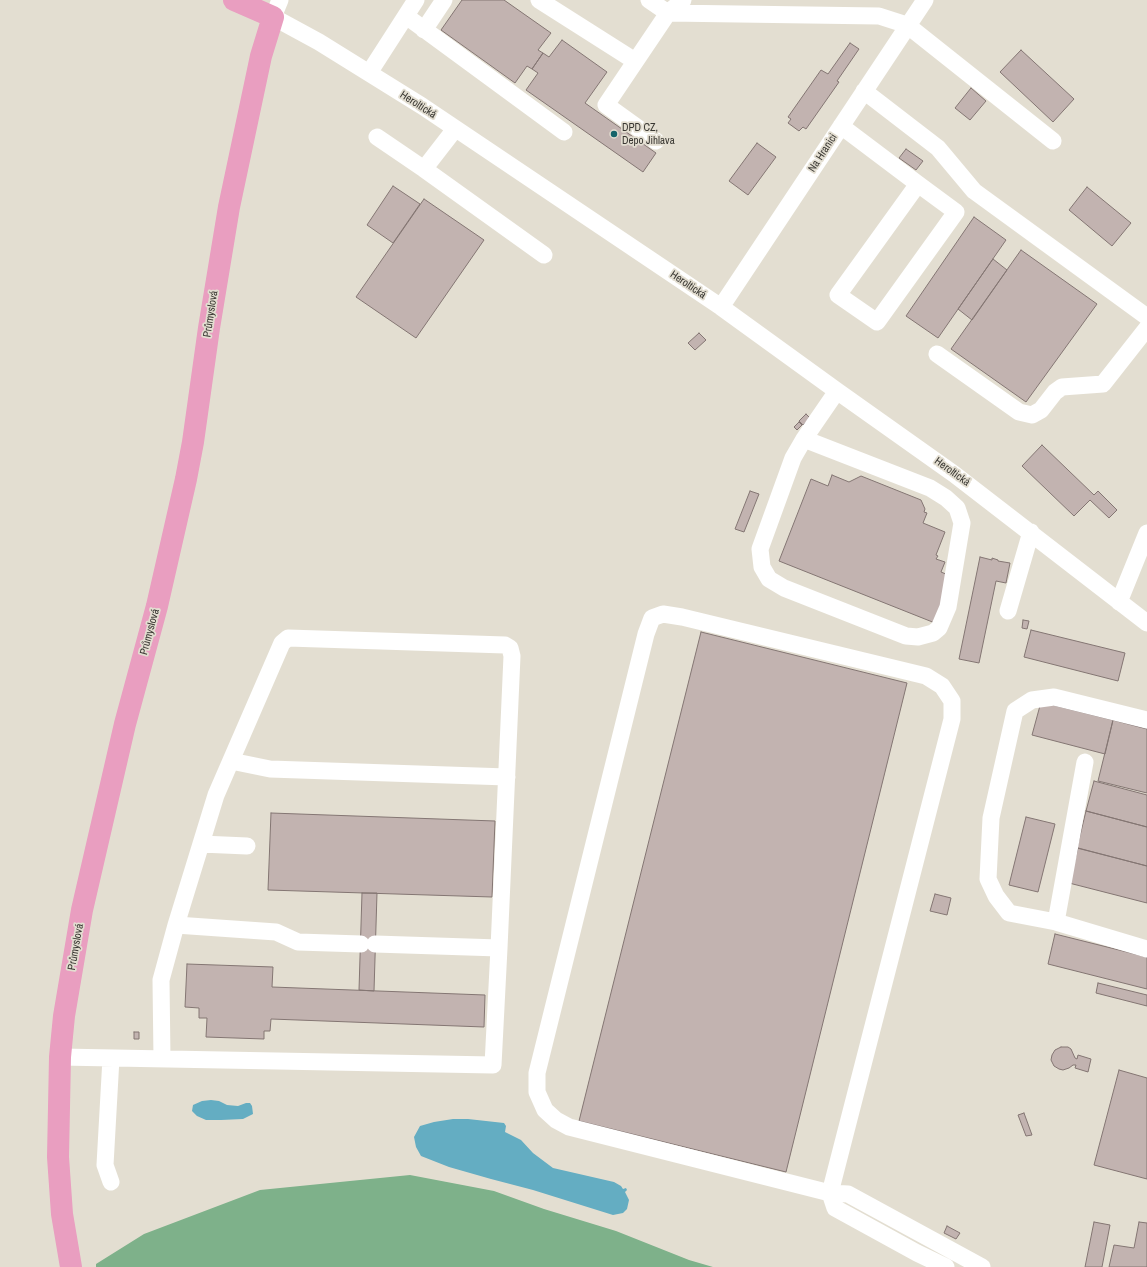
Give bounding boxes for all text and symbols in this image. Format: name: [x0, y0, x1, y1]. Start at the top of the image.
street label: Heroltická: [397, 88, 439, 122]
place label: DPD CZ, Depo Jihlava: [622, 121, 675, 147]
marker: DPD CZ, Depo Jihlava: [609, 129, 619, 139]
street label: Na Hranici: [806, 131, 840, 175]
street label: Heroltická: [667, 268, 709, 302]
street label: Průmyslová: [201, 290, 221, 338]
street label: Heroltická: [932, 455, 972, 489]
street label: Průmyslová: [138, 608, 162, 656]
street label: Průmyslová: [65, 923, 87, 971]

